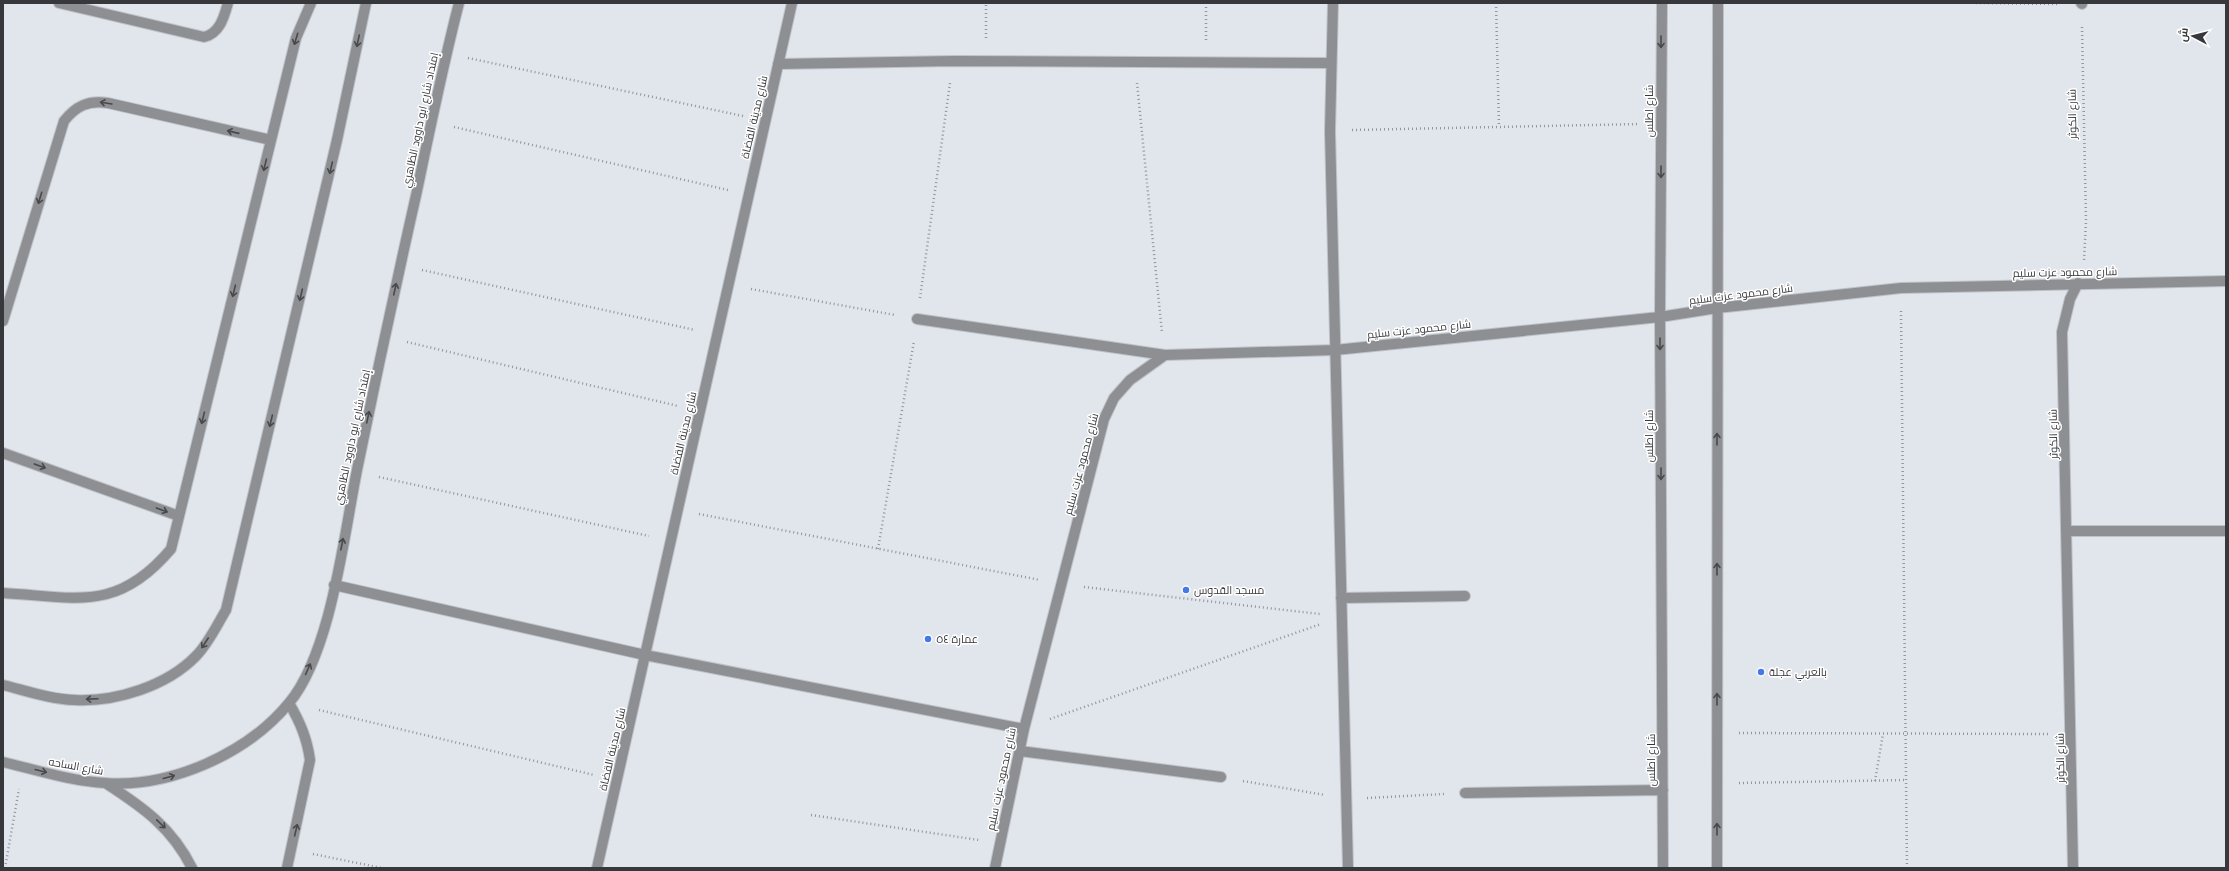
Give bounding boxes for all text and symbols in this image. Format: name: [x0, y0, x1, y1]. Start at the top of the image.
north arrow: [2173, 16, 2213, 56]
text: ش: [2175, 27, 2191, 43]
one-way arrow: [292, 32, 299, 45]
one-way arrow: [354, 34, 362, 47]
one-way arrow: [1657, 35, 1665, 48]
street label: إمتداد شارع ابو داوود الظاهري: [399, 51, 443, 189]
street label: شارع مدينة القضاة: [738, 74, 771, 160]
street label: شارع اطلس: [1642, 85, 1657, 137]
street label: شارع الكوثر: [2065, 89, 2080, 140]
one-way arrow: [100, 99, 113, 107]
one-way arrow: [227, 127, 240, 135]
one-way arrow: [260, 158, 268, 171]
one-way arrow: [326, 161, 334, 174]
one-way arrow: [1657, 165, 1665, 178]
one-way arrow: [36, 191, 43, 204]
street label: شارع محمود عزت سليم: [2013, 264, 2117, 281]
street label: شارع محمود عزت سليم: [1688, 281, 1794, 308]
one-way arrow: [392, 283, 400, 296]
one-way arrow: [229, 284, 237, 297]
one-way arrow: [296, 288, 304, 301]
street label: شارع محمود عزت سليم: [1366, 317, 1472, 342]
one-way arrow: [1656, 337, 1664, 350]
street label: إمتداد شارع ابو داوود الظاهري: [331, 368, 375, 506]
street label: شارع مدينة القضاة: [667, 390, 700, 476]
street label: شارع الكوثر: [2046, 409, 2061, 460]
one-way arrow: [365, 410, 373, 423]
street label: شارع اطلس: [1642, 410, 1657, 462]
one-way arrow: [199, 411, 206, 424]
street label: شارع محمود عزت سليم: [1061, 412, 1102, 517]
one-way arrow: [266, 414, 274, 427]
one-way arrow: [1713, 433, 1721, 446]
one-way arrow: [33, 463, 46, 470]
one-way arrow: [1657, 467, 1665, 480]
one-way arrow: [156, 507, 168, 515]
one-way arrow: [339, 538, 347, 551]
one-way arrow: [1713, 563, 1721, 576]
place label: مسجد القدوس: [1194, 583, 1264, 597]
marker: مسجد القدوس: [1181, 585, 1191, 595]
place label: عمارة ٥٤: [936, 632, 978, 646]
marker: عمارة ٥٤: [923, 634, 933, 644]
one-way arrow: [200, 637, 208, 649]
one-way arrow: [305, 663, 313, 675]
place label: بالعربي عجلة: [1769, 665, 1827, 681]
marker: بالعربي عجلة: [1756, 667, 1766, 677]
one-way arrow: [1713, 693, 1721, 706]
one-way arrow: [86, 696, 99, 703]
street label: شارع مدينة القضاة: [596, 706, 629, 792]
street label: شارع محمود عزت سليم: [983, 726, 1020, 832]
street label: شارع الكوثر: [2053, 733, 2068, 784]
street label: شارع اطلس: [1644, 734, 1659, 786]
street label: شارع الساحه: [47, 754, 105, 779]
one-way arrow: [34, 768, 47, 776]
one-way arrow: [162, 773, 175, 780]
one-way arrow: [156, 819, 166, 829]
one-way arrow: [1713, 823, 1721, 836]
one-way arrow: [292, 824, 300, 837]

